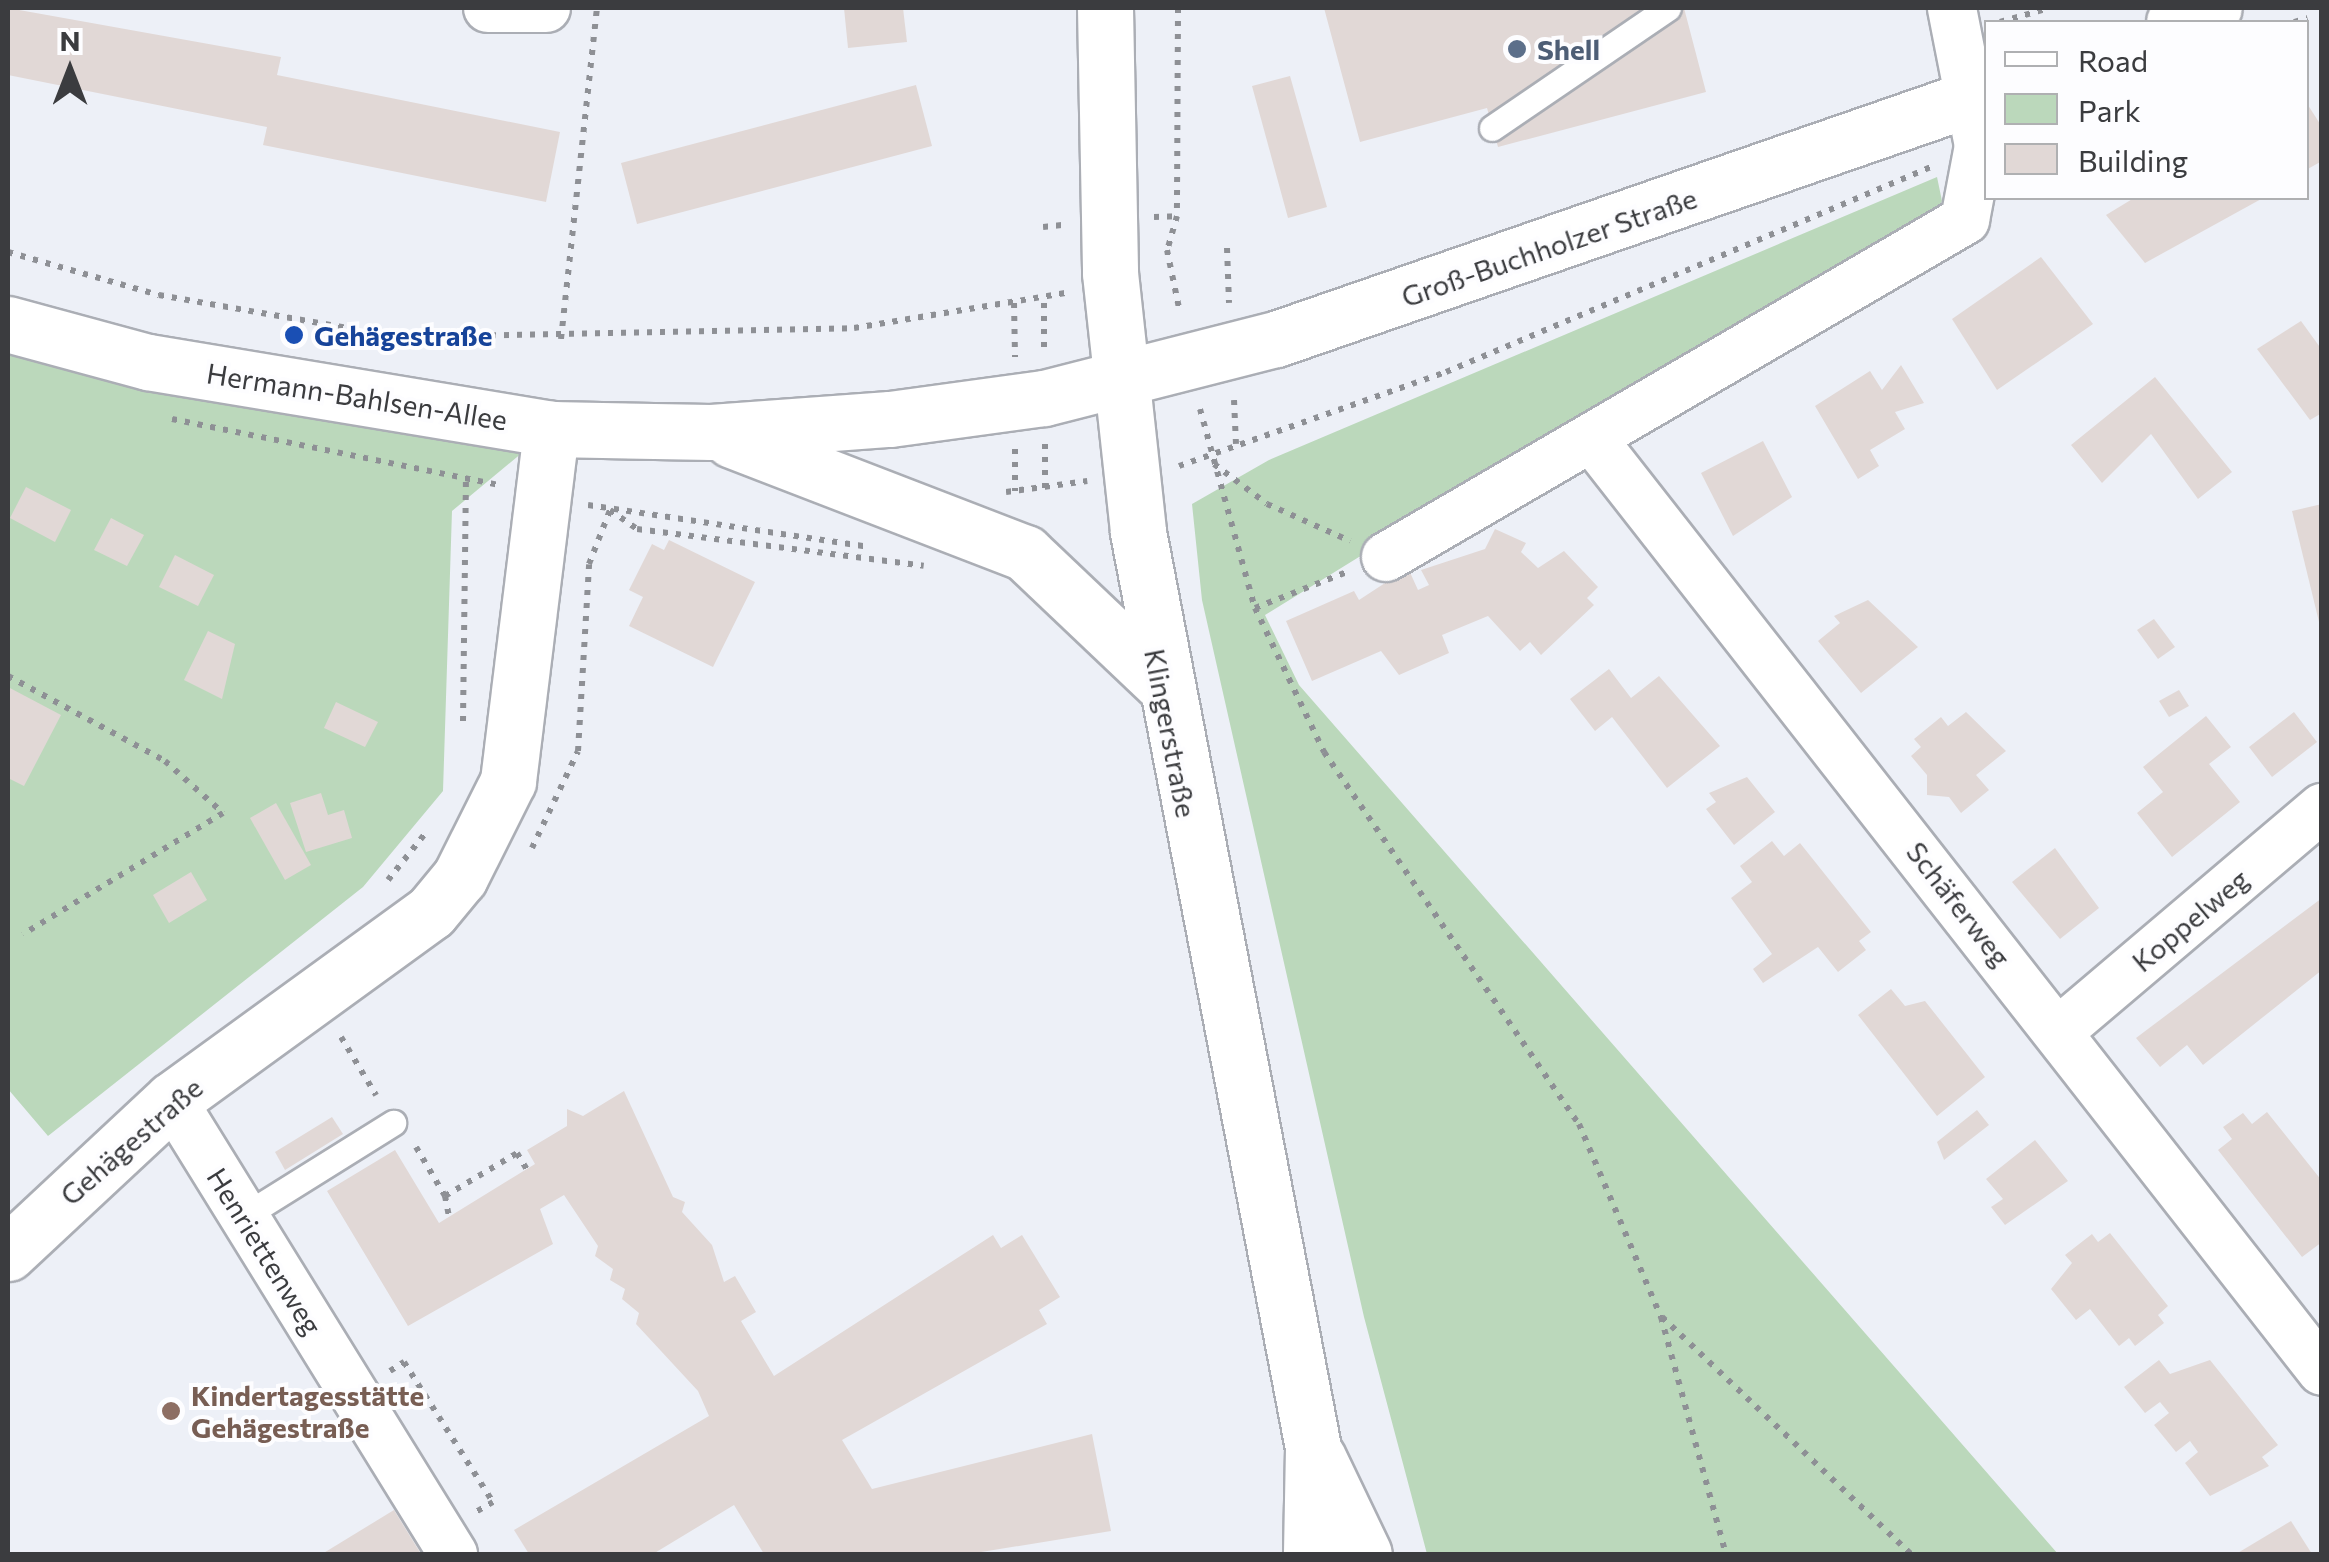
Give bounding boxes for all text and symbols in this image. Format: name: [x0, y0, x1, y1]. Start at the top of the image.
north arrow: [20, 20, 120, 120]
legend: [1984, 20, 2309, 200]
text: N: [60, 23, 81, 57]
place label: Shell: [1537, 32, 1600, 66]
marker: Shell: [1506, 38, 1528, 60]
text: Road: [2078, 41, 2148, 78]
text: Park: [2078, 91, 2141, 128]
text: Building: [2078, 141, 2188, 178]
street label: Groß-Buchholzer Straße: [1397, 181, 1701, 313]
place label: Gehägestraße: [314, 318, 492, 352]
marker: Gehägestraße: [283, 324, 305, 346]
street label: Hermann-Bahlsen-Allee: [204, 356, 510, 436]
street label: Klingerstraße: [1138, 646, 1204, 820]
street label: Schäferweg: [1900, 835, 2018, 973]
street label: Koppelweg: [2125, 862, 2255, 978]
street label: Gehägestraße: [53, 1070, 209, 1212]
street label: Henriettenweg: [200, 1162, 330, 1340]
place label: Kindertagesstätte Gehägestraße: [191, 1378, 424, 1444]
marker: Kindertagesstätte Gehägestraße: [160, 1400, 182, 1422]

